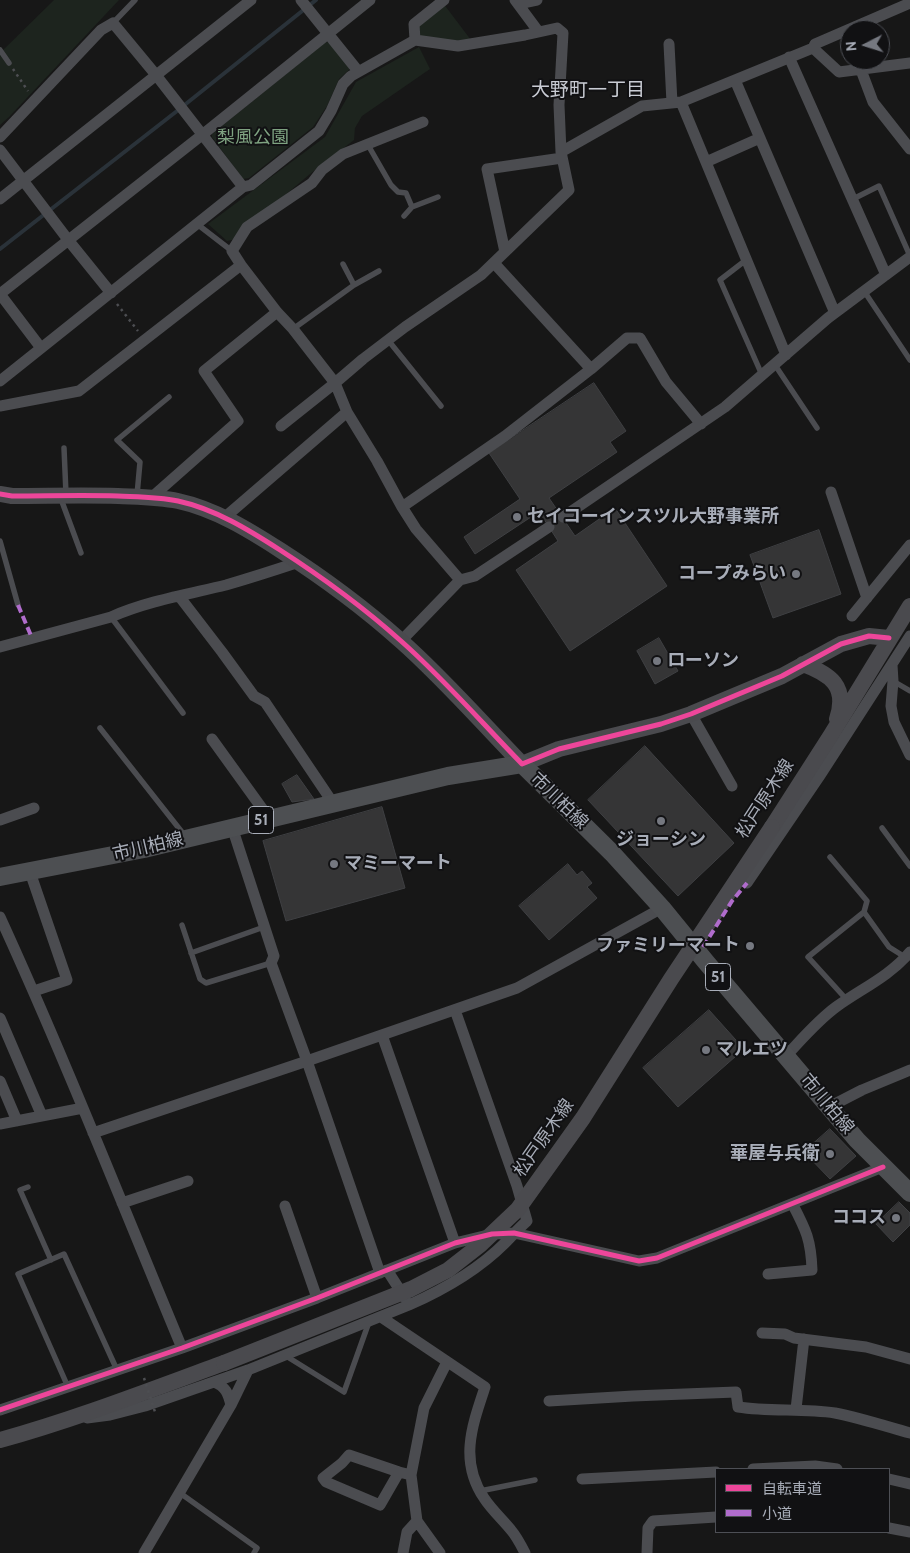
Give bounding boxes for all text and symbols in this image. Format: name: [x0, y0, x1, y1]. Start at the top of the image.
north arrow: [840, 20, 890, 70]
text: N: [842, 41, 860, 52]
district label: 大野町一丁目: [531, 79, 645, 101]
park label: 梨風公園: [217, 127, 289, 149]
place label: セイコーインスツル大野事業所: [527, 506, 779, 528]
marker: セイコーインスツル大野事業所: [511, 511, 523, 523]
place label: コープみらい: [678, 563, 786, 585]
marker: コープみらい: [790, 568, 802, 580]
place label: ローソン: [667, 650, 739, 672]
marker: ローソン: [651, 655, 663, 667]
street label: 松戸原木線: [731, 755, 799, 843]
street label: 市川柏線: [526, 768, 592, 834]
road number: 51: [248, 806, 274, 834]
marker: ジョーシン: [655, 815, 667, 827]
street label: 市川柏線: [110, 828, 186, 866]
place label: ジョーシン: [616, 829, 706, 851]
place label: マミーマート: [344, 853, 452, 875]
marker: マミーマート: [328, 858, 340, 870]
place label: ファミリーマート: [596, 935, 740, 957]
marker: ファミリーマート: [744, 940, 756, 952]
road number: 51: [706, 964, 730, 990]
place label: マルエツ: [716, 1039, 788, 1061]
marker: マルエツ: [700, 1044, 712, 1056]
street label: 市川柏線: [796, 1069, 858, 1139]
street label: 松戸原木線: [509, 1095, 579, 1181]
place label: 華屋与兵衛: [730, 1143, 820, 1165]
marker: 華屋与兵衛: [824, 1148, 836, 1160]
place label: ココス: [832, 1207, 886, 1229]
marker: ココス: [890, 1212, 902, 1224]
legend: [715, 1468, 890, 1533]
text: 自転車道: [762, 1480, 822, 1498]
text: 小道: [762, 1505, 792, 1523]

